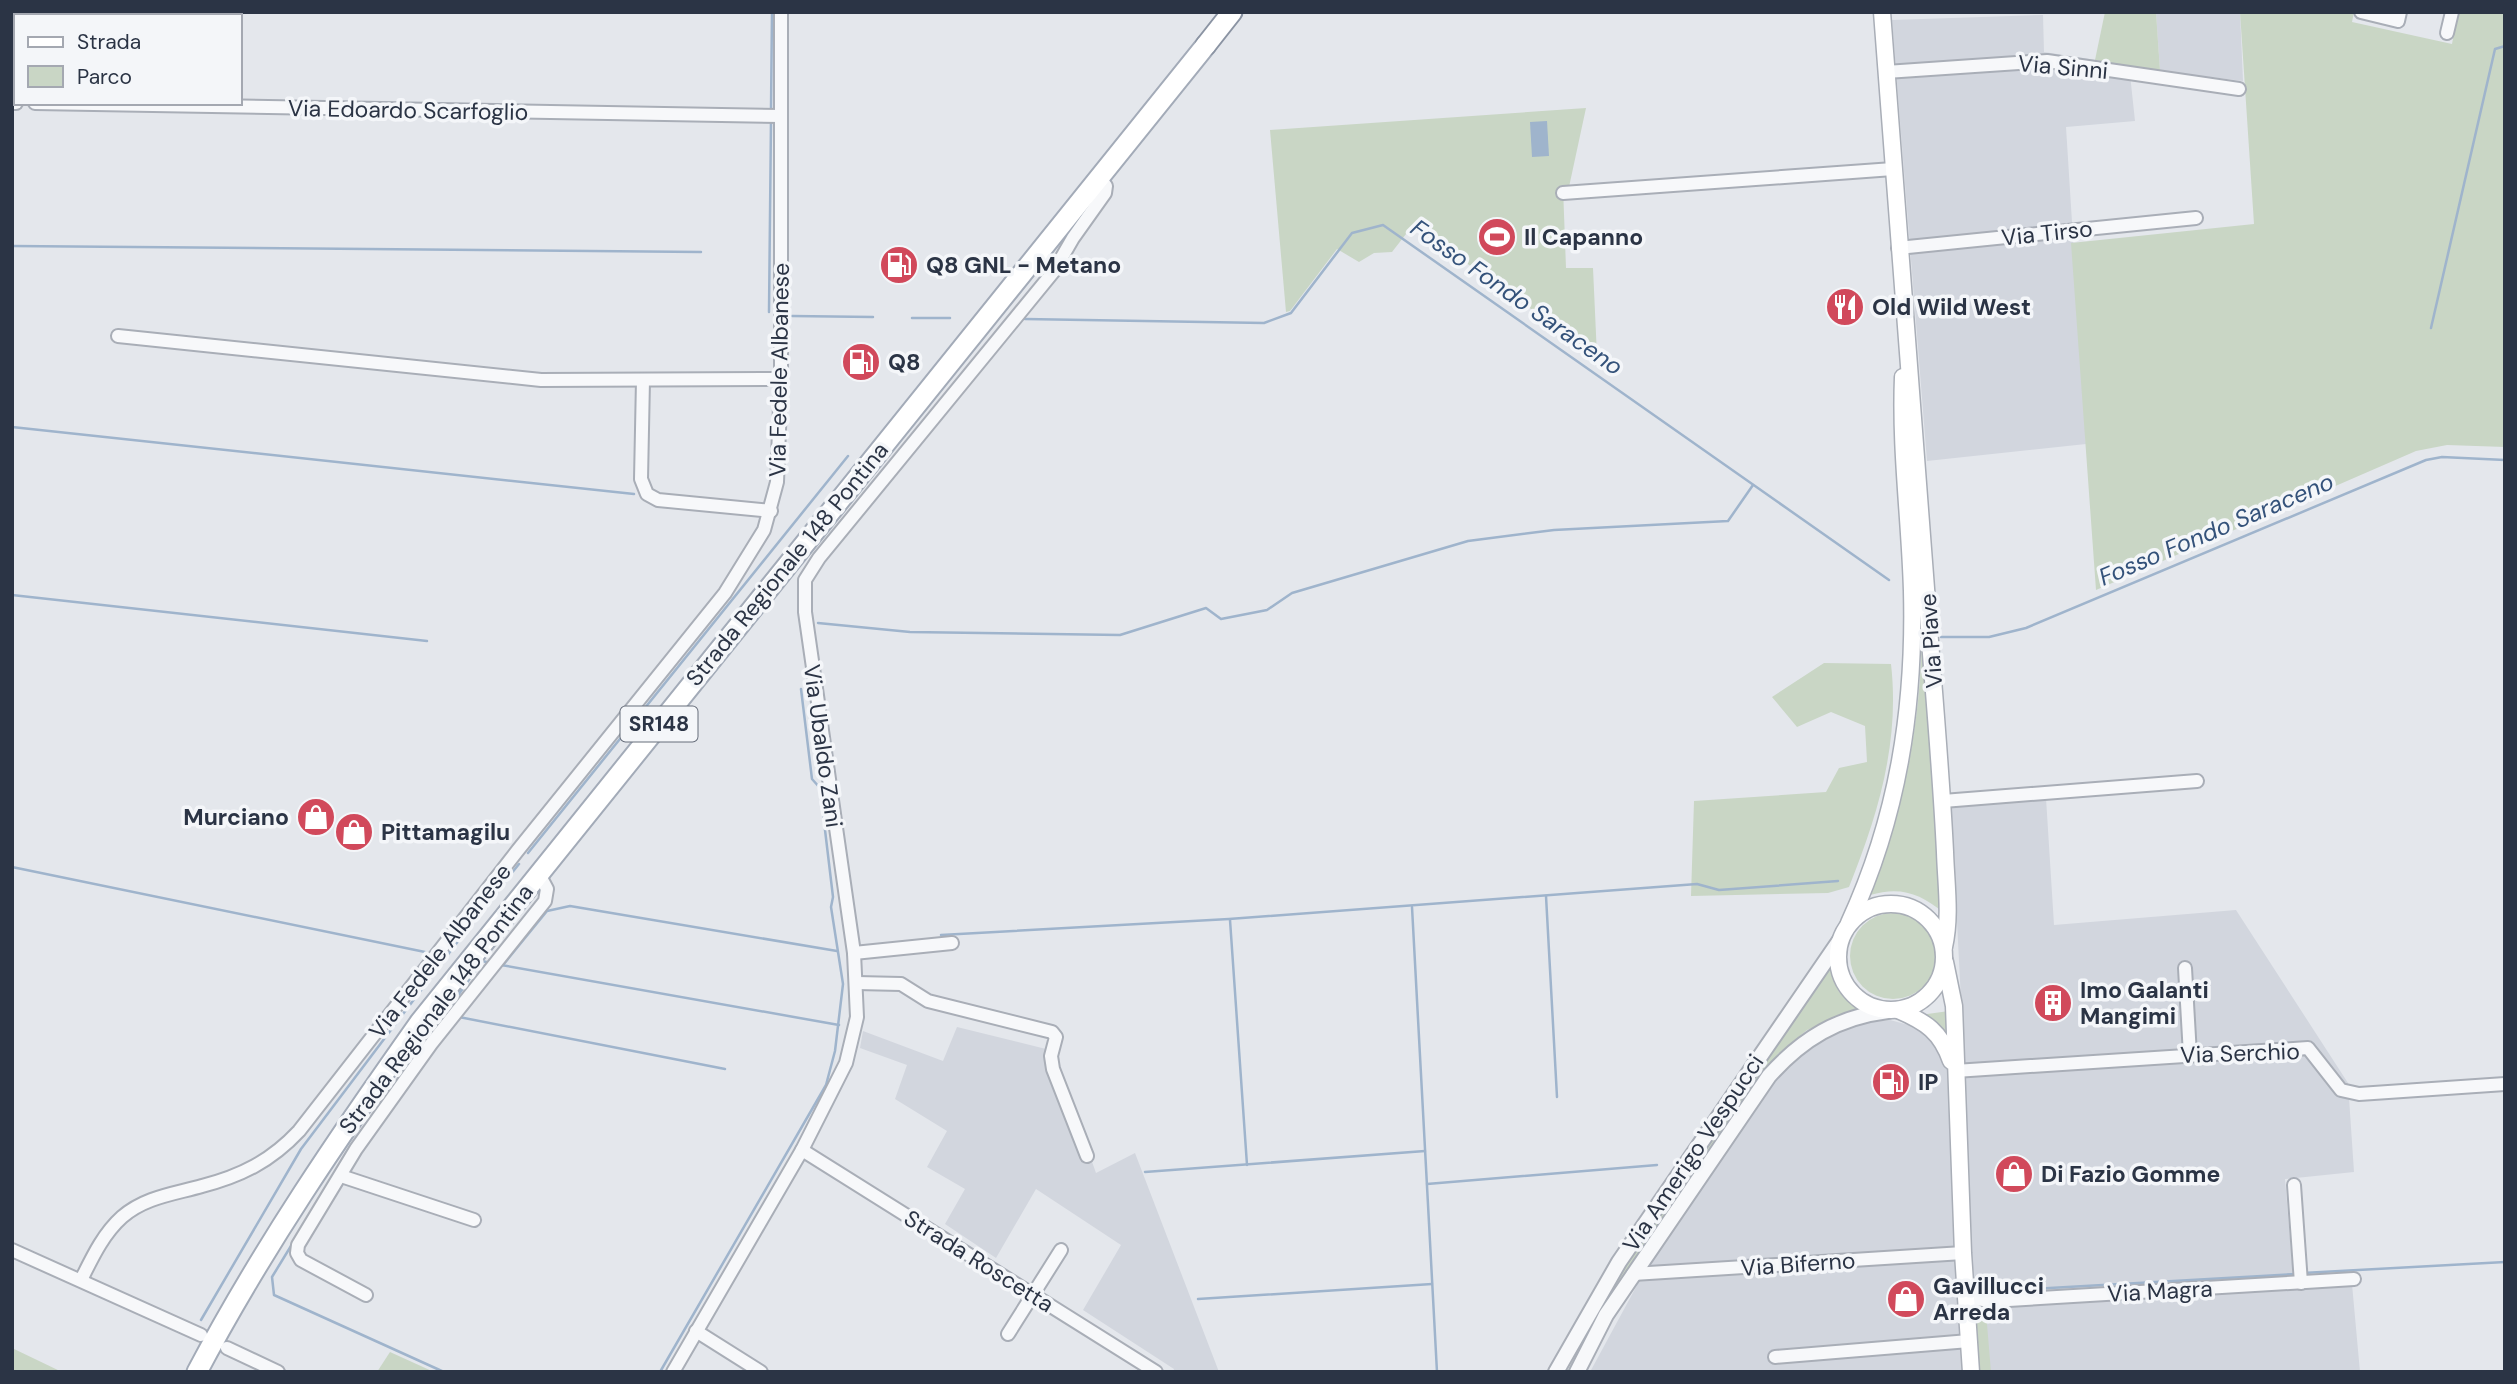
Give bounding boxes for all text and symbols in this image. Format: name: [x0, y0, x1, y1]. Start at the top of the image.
legend: [14, 14, 242, 105]
text: Strada: [77, 28, 141, 56]
street label: Via Sinni: [2017, 48, 2109, 86]
text: Parco: [77, 63, 132, 91]
street label: Via Edoardo Scarfoglio: [287, 93, 529, 127]
water label: Fosso Fondo Saraceno: [1405, 212, 1629, 382]
street label: Via Tirso: [2000, 213, 2094, 253]
sports icon: Il Capanno: [1476, 216, 1518, 258]
place label: Il Capanno: [1524, 222, 1643, 252]
fuel station icon: Q8 GNL - Metano: [878, 244, 920, 286]
place label: Q8 GNL - Metano: [926, 250, 1121, 280]
street label: Via Fedele Albanese: [762, 263, 796, 477]
restaurant icon: Old Wild West: [1824, 286, 1866, 328]
place label: Old Wild West: [1872, 292, 2031, 322]
fuel station icon: Q8: [840, 341, 882, 383]
place label: Q8: [888, 347, 921, 377]
street label: Strada Regionale 148 Pontina: [679, 436, 895, 692]
water label: Fosso Fondo Saraceno: [2094, 465, 2338, 593]
street label: Via Piave: [1913, 593, 1949, 689]
street label: Via Ubaldo Zani: [797, 662, 849, 830]
road number: SR148: [620, 706, 698, 742]
shop icon: Murciano: [295, 796, 337, 838]
place label: Murciano: [183, 802, 289, 832]
shop icon: Pittamagilu: [333, 811, 375, 853]
place label: Pittamagilu: [381, 817, 510, 847]
street label: Via Fedele Albanese: [362, 857, 518, 1045]
street label: Strada Regionale 148 Pontina: [332, 878, 540, 1140]
place label: Imo Galanti Mangimi: [2080, 975, 2209, 1031]
building icon: Imo Galanti Mangimi: [2032, 982, 2074, 1024]
street label: Via Serchio: [2180, 1036, 2300, 1070]
street label: Via Amerigo Vespucci: [1616, 1048, 1770, 1258]
fuel station icon: IP: [1870, 1061, 1912, 1103]
place label: IP: [1918, 1067, 1938, 1097]
shop icon: Di Fazio Gomme: [1993, 1153, 2035, 1195]
place label: Di Fazio Gomme: [2041, 1159, 2220, 1189]
street label: Strada Roscetta: [899, 1203, 1059, 1319]
street label: Via Biferno: [1740, 1245, 1856, 1283]
place label: Gavillucci Arreda: [1933, 1271, 2044, 1327]
street label: Via Magra: [2107, 1273, 2213, 1309]
shop icon: Gavillucci Arreda: [1885, 1278, 1927, 1320]

